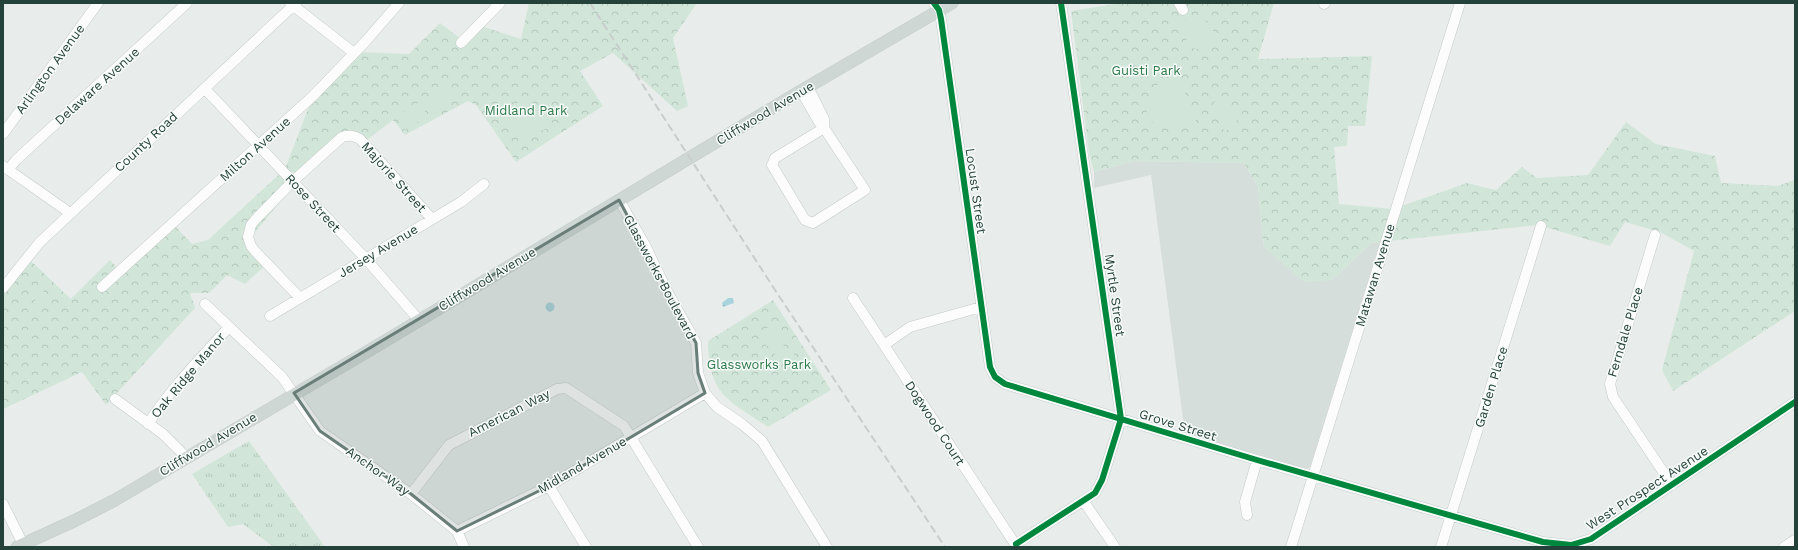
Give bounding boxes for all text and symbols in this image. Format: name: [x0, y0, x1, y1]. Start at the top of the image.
street label: Arlington Avenue: [12, 21, 88, 117]
street label: Delaware Avenue: [52, 44, 142, 128]
park label: Guisti Park: [1111, 63, 1181, 78]
street label: Cliffwood Avenue: [714, 78, 816, 148]
park label: Midland Park: [485, 103, 568, 118]
street label: County Road: [111, 109, 181, 175]
street label: Milton Avenue: [217, 113, 293, 185]
street label: Majorie Street: [358, 139, 430, 216]
street label: Locust Street: [963, 147, 990, 235]
street label: Rose Street: [282, 171, 344, 236]
street label: Glassworks Boulevard: [621, 212, 699, 342]
street label: Jersey Avenue: [336, 221, 420, 281]
street label: Matawan Avenue: [1352, 222, 1398, 328]
street label: Cliffwood Avenue: [436, 244, 538, 314]
street label: Myrtle Street: [1102, 253, 1128, 338]
street label: Ferndale Place: [1604, 285, 1646, 379]
street label: Oak Ridge Manor: [148, 329, 228, 421]
street label: Garden Place: [1472, 345, 1510, 429]
park label: Glassworks Park: [707, 357, 812, 372]
street label: Dogwood Court: [902, 378, 968, 469]
street label: American Way: [466, 386, 553, 440]
street label: Grove Street: [1137, 406, 1219, 444]
street label: Cliffwood Avenue: [157, 409, 259, 479]
street label: Midland Avenue: [535, 433, 629, 497]
street label: Anchor Way: [343, 443, 413, 499]
street label: West Prospect Avenue: [1583, 443, 1711, 533]

